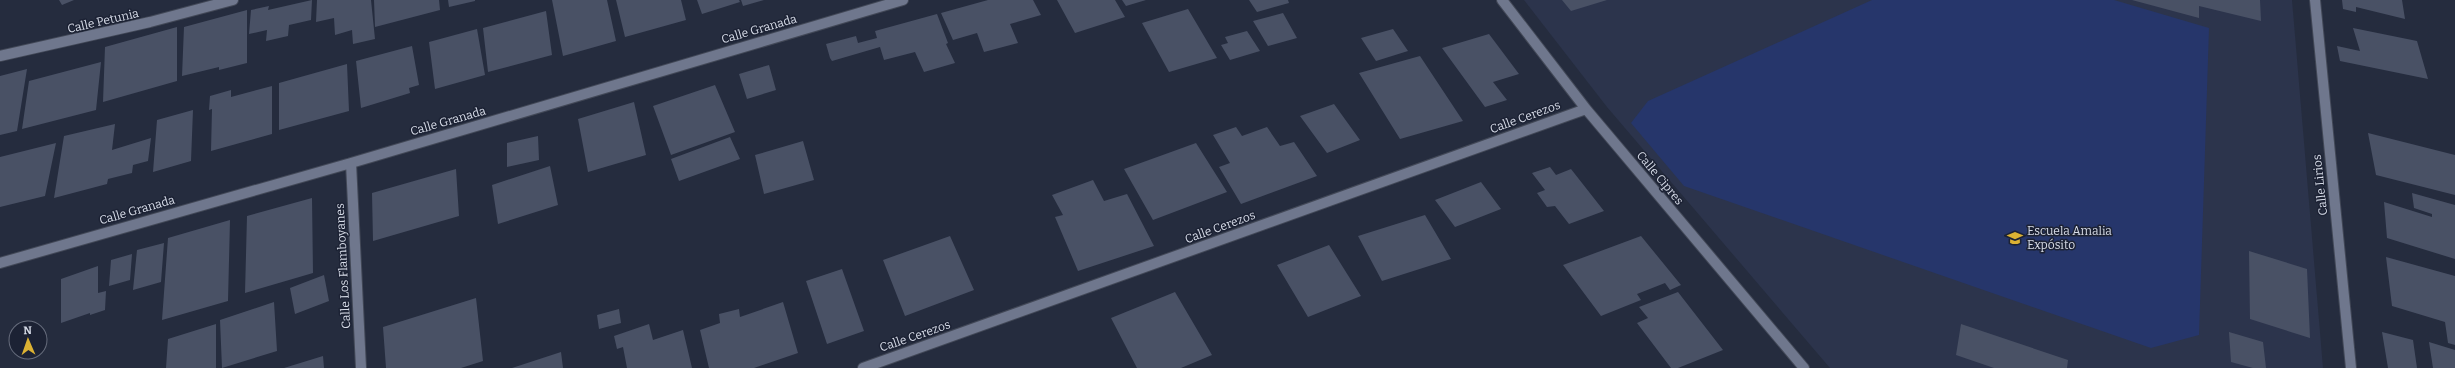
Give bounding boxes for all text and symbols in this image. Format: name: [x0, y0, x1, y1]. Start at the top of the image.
street label: Calle Petunia: [66, 6, 140, 36]
street label: Calle Granada: [720, 11, 799, 46]
street label: Calle Cerezos: [1488, 98, 1562, 136]
street label: Calle Granada: [409, 103, 488, 138]
street label: Calle Cipres: [1634, 148, 1687, 208]
street label: Calle Lirios: [2310, 154, 2330, 216]
street label: Calle Granada: [98, 192, 177, 227]
street label: Calle Los Flamboyanes: [333, 203, 353, 329]
street label: Calle Cerezos: [1183, 208, 1257, 246]
place label: Escuela Amalia Expósito: [2027, 224, 2112, 252]
school or university icon: Escuela Amalia Expósito: [2006, 229, 2024, 247]
street label: Calle Cerezos: [878, 317, 952, 355]
north arrow: [8, 320, 48, 360]
text: N: [23, 324, 33, 337]

